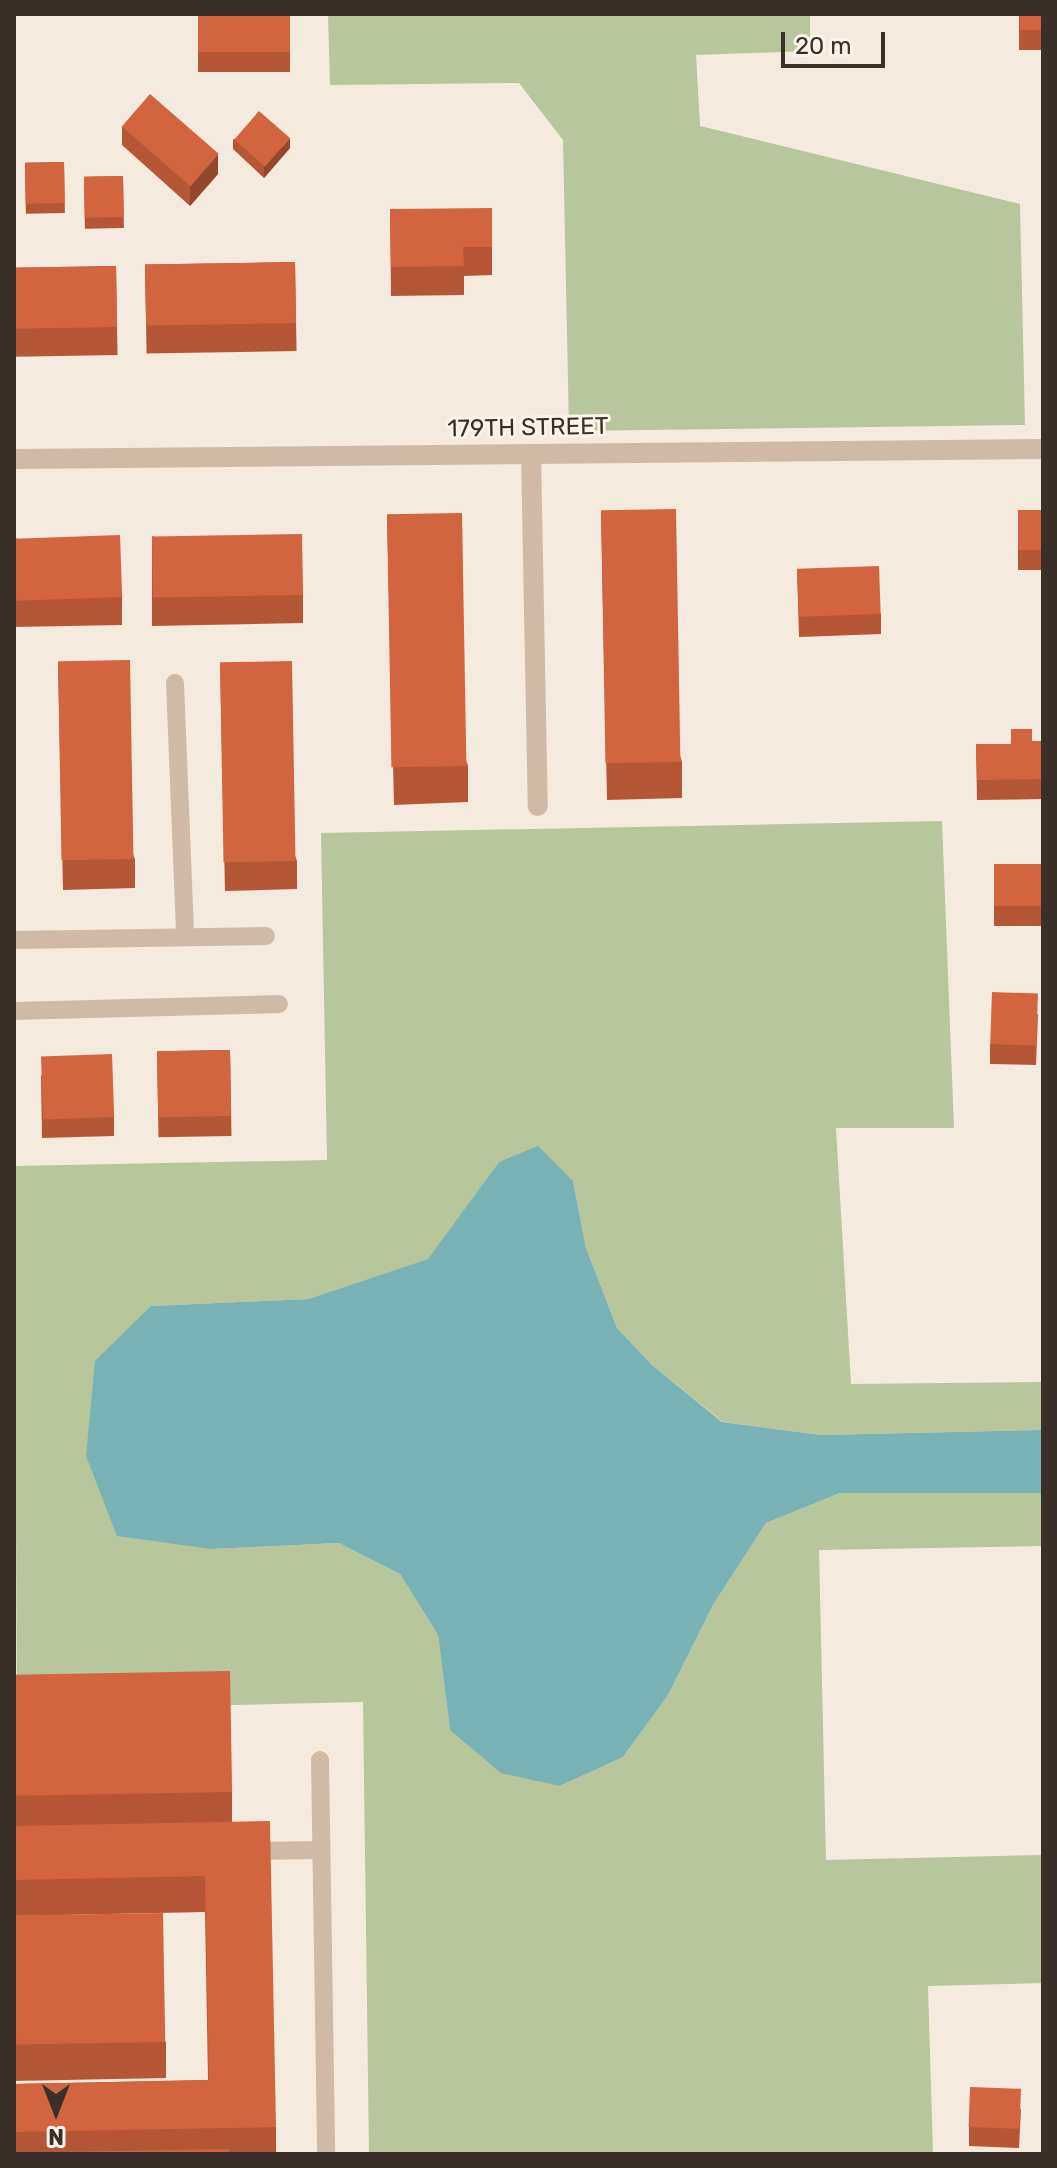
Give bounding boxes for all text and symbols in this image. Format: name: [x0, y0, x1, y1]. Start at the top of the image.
scale bar: [785, 16, 889, 66]
text: 20 m: [795, 32, 852, 60]
street label: 179TH STREET: [447, 412, 609, 444]
north arrow: [16, 2072, 96, 2152]
text: N: [48, 2123, 64, 2150]

